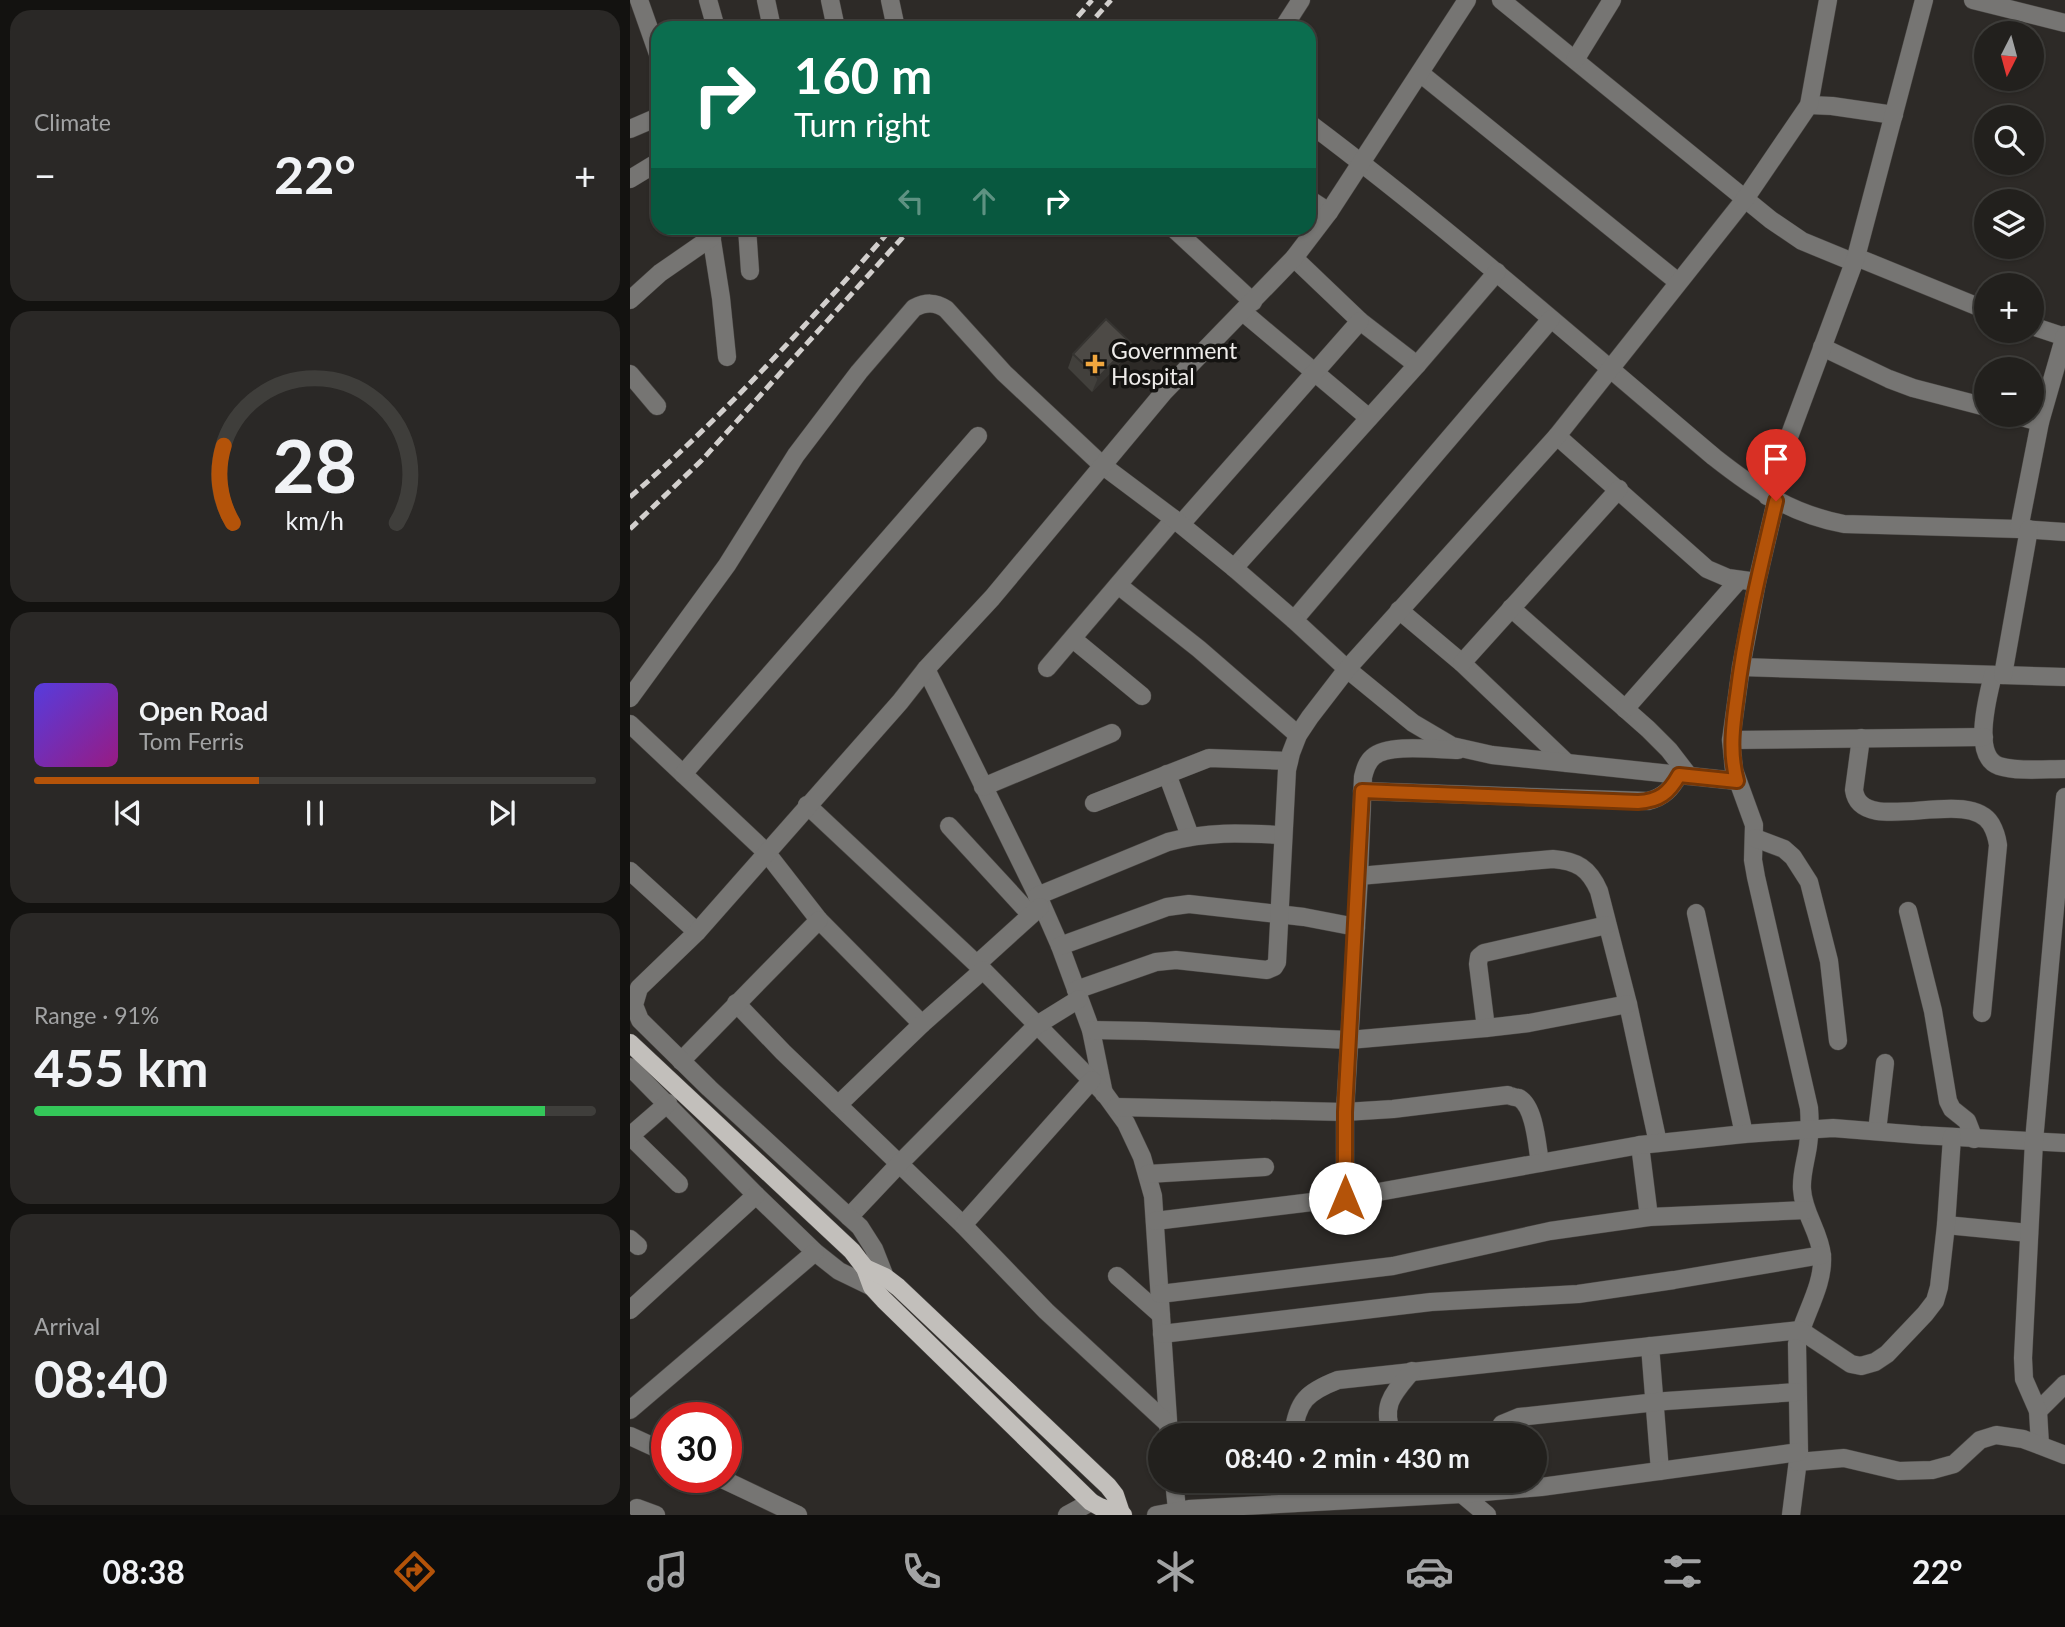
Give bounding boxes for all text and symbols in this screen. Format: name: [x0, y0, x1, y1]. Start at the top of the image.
north arrow: [1974, 21, 2044, 91]
map controls: [1974, 21, 2044, 427]
text: 160 m: [794, 46, 932, 104]
icon: right: [679, 49, 770, 140]
text: Turn right: [794, 105, 930, 144]
button: search: [1974, 105, 2044, 175]
text: Climate: [34, 108, 111, 136]
text: 22°: [274, 143, 356, 205]
text: −: [34, 152, 56, 198]
text: +: [574, 152, 596, 198]
icon: left: [892, 182, 930, 220]
icon: ahead: [965, 182, 1003, 220]
icon: right: [1038, 182, 1076, 220]
button: layers: [1974, 189, 2044, 259]
button: +: [1974, 273, 2044, 343]
place label: Government Hospital: [1111, 336, 1238, 390]
marker: Government Hospital: [1085, 354, 1105, 374]
button: −: [1974, 357, 2044, 427]
text: 28: [273, 421, 357, 509]
pin: [1746, 429, 1806, 501]
icon: arrive: [1757, 440, 1795, 478]
text: km/h: [286, 504, 344, 534]
text: Open Road: [139, 695, 268, 727]
text: Tom Ferris: [139, 727, 244, 755]
icon: previous: [109, 794, 147, 832]
icon: pause: [296, 794, 334, 832]
icon: next: [483, 794, 521, 832]
text: Range · 91%: [34, 1001, 159, 1029]
text: 455 km: [34, 1036, 208, 1098]
position arrow: [1308, 1161, 1382, 1235]
text: Arrival: [34, 1312, 100, 1340]
text: 08:40: [34, 1347, 168, 1409]
speed limit sign: 30: [651, 1402, 742, 1493]
text: 08:40 · 2 min · 430 m: [1225, 1442, 1470, 1474]
icon: directions: [390, 1547, 439, 1596]
icon: music: [643, 1547, 692, 1596]
icon: phone: [897, 1547, 946, 1596]
icon: climate: [1151, 1547, 1200, 1596]
icon: car: [1405, 1547, 1454, 1596]
icon: filters: [1658, 1547, 1707, 1596]
text: 08:38: [102, 1552, 185, 1591]
text: 22°: [1912, 1552, 1963, 1591]

